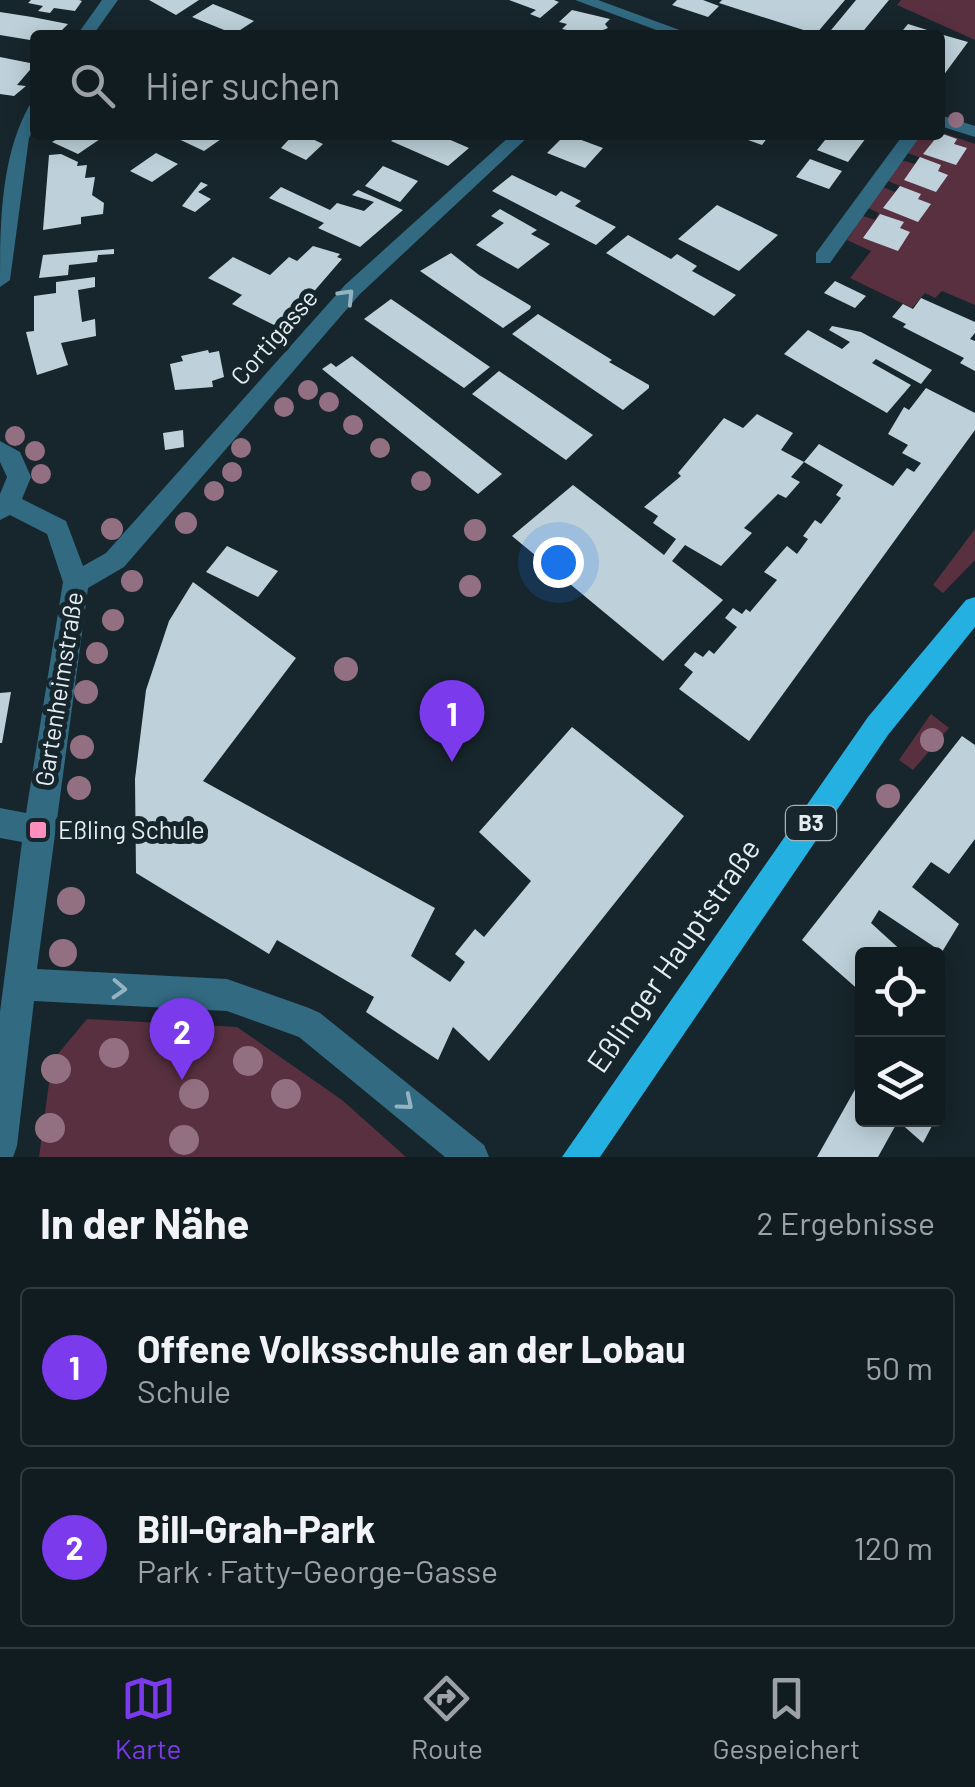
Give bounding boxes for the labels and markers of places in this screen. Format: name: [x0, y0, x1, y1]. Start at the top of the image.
pin: 1: [420, 680, 484, 762]
place label: Eßling Schule: [58, 814, 205, 844]
marker: Eßling Schule: [27, 819, 49, 841]
pin: 2: [150, 998, 214, 1080]

